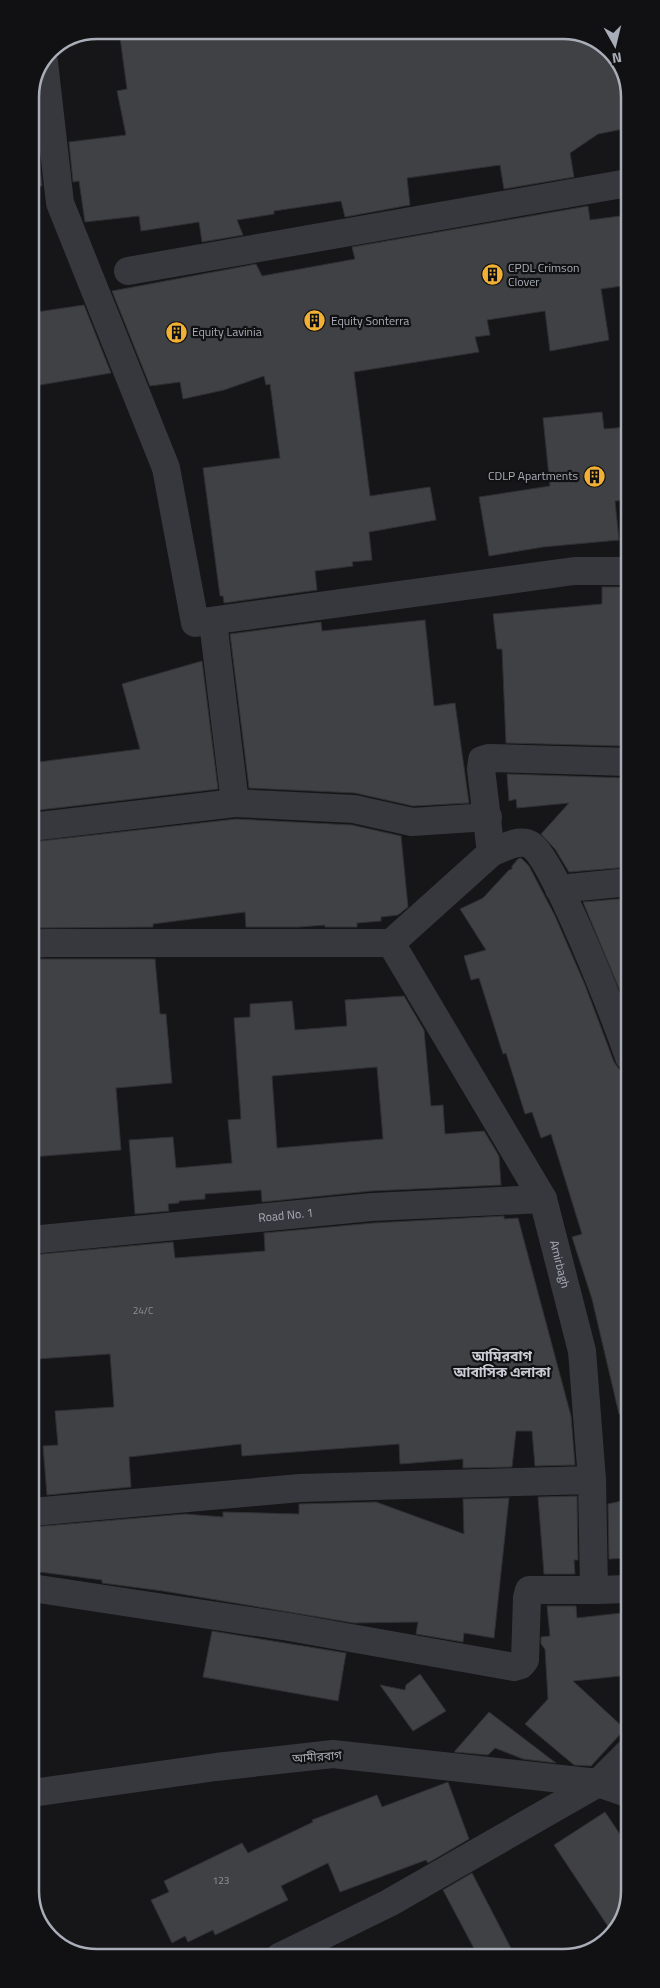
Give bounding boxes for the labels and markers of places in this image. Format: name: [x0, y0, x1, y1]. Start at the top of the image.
place label: CPDL Crimson Clover: [508, 258, 579, 291]
building icon: CPDL Crimson Clover: [480, 263, 504, 287]
building icon: Equity Sonterra: [303, 309, 327, 333]
place label: Equity Sonterra: [331, 311, 409, 330]
building icon: Equity Lavinia: [164, 320, 188, 344]
place label: Equity Lavinia: [192, 322, 262, 341]
building icon: CDLP Apartments: [582, 464, 606, 488]
place label: CDLP Apartments: [488, 466, 578, 485]

